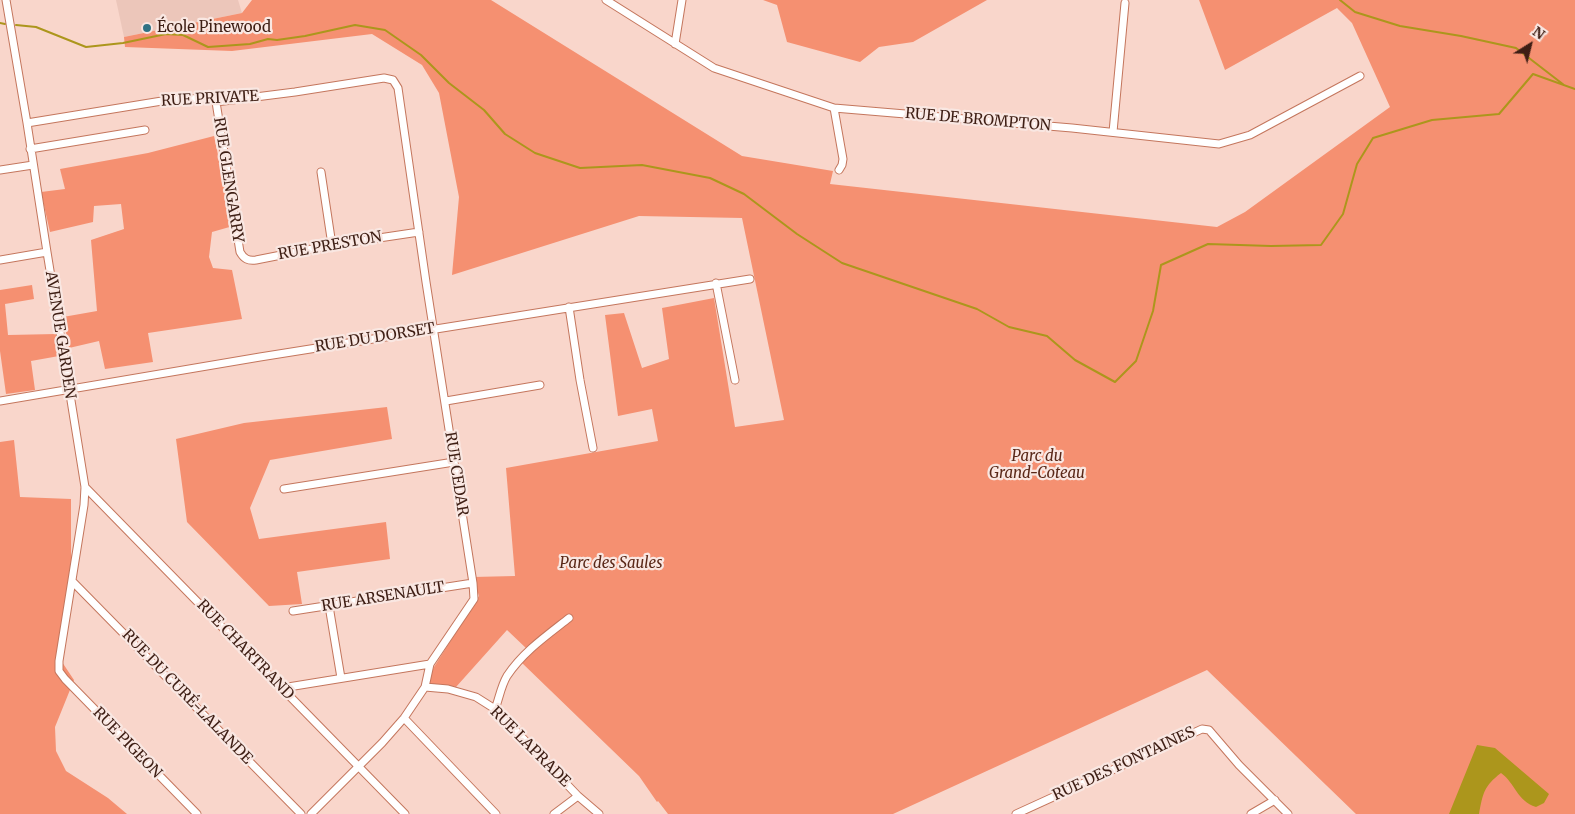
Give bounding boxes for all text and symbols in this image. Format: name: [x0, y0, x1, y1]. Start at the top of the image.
place label: École Pinewood: [157, 19, 271, 37]
north arrow: [1505, 20, 1555, 70]
marker: École Pinewood: [141, 22, 153, 34]
text: N: [1529, 22, 1549, 43]
street label: RUE PRIVATE: [161, 87, 259, 111]
street label: RUE DE BROMPTON: [904, 105, 1052, 135]
street label: RUE GLENGARRY: [209, 116, 247, 244]
street label: RUE PRESTON: [277, 228, 383, 264]
street label: AVENUE GARDEN: [41, 270, 79, 400]
street label: RUE DU DORSET: [314, 320, 436, 356]
street label: RUE CEDAR: [440, 430, 472, 518]
park label: Parc du Grand-Coteau: [989, 448, 1085, 483]
park label: Parc des Saules: [560, 555, 662, 573]
street label: RUE ARSENAULT: [320, 578, 446, 616]
street label: RUE CHARTRAND: [193, 596, 297, 704]
street label: RUE DU CURÉ-LALANDE: [118, 626, 256, 768]
street label: RUE LAPRADE: [486, 703, 574, 791]
street label: RUE PIGEON: [89, 704, 165, 782]
street label: RUE DES FONTAINES: [1050, 723, 1198, 805]

